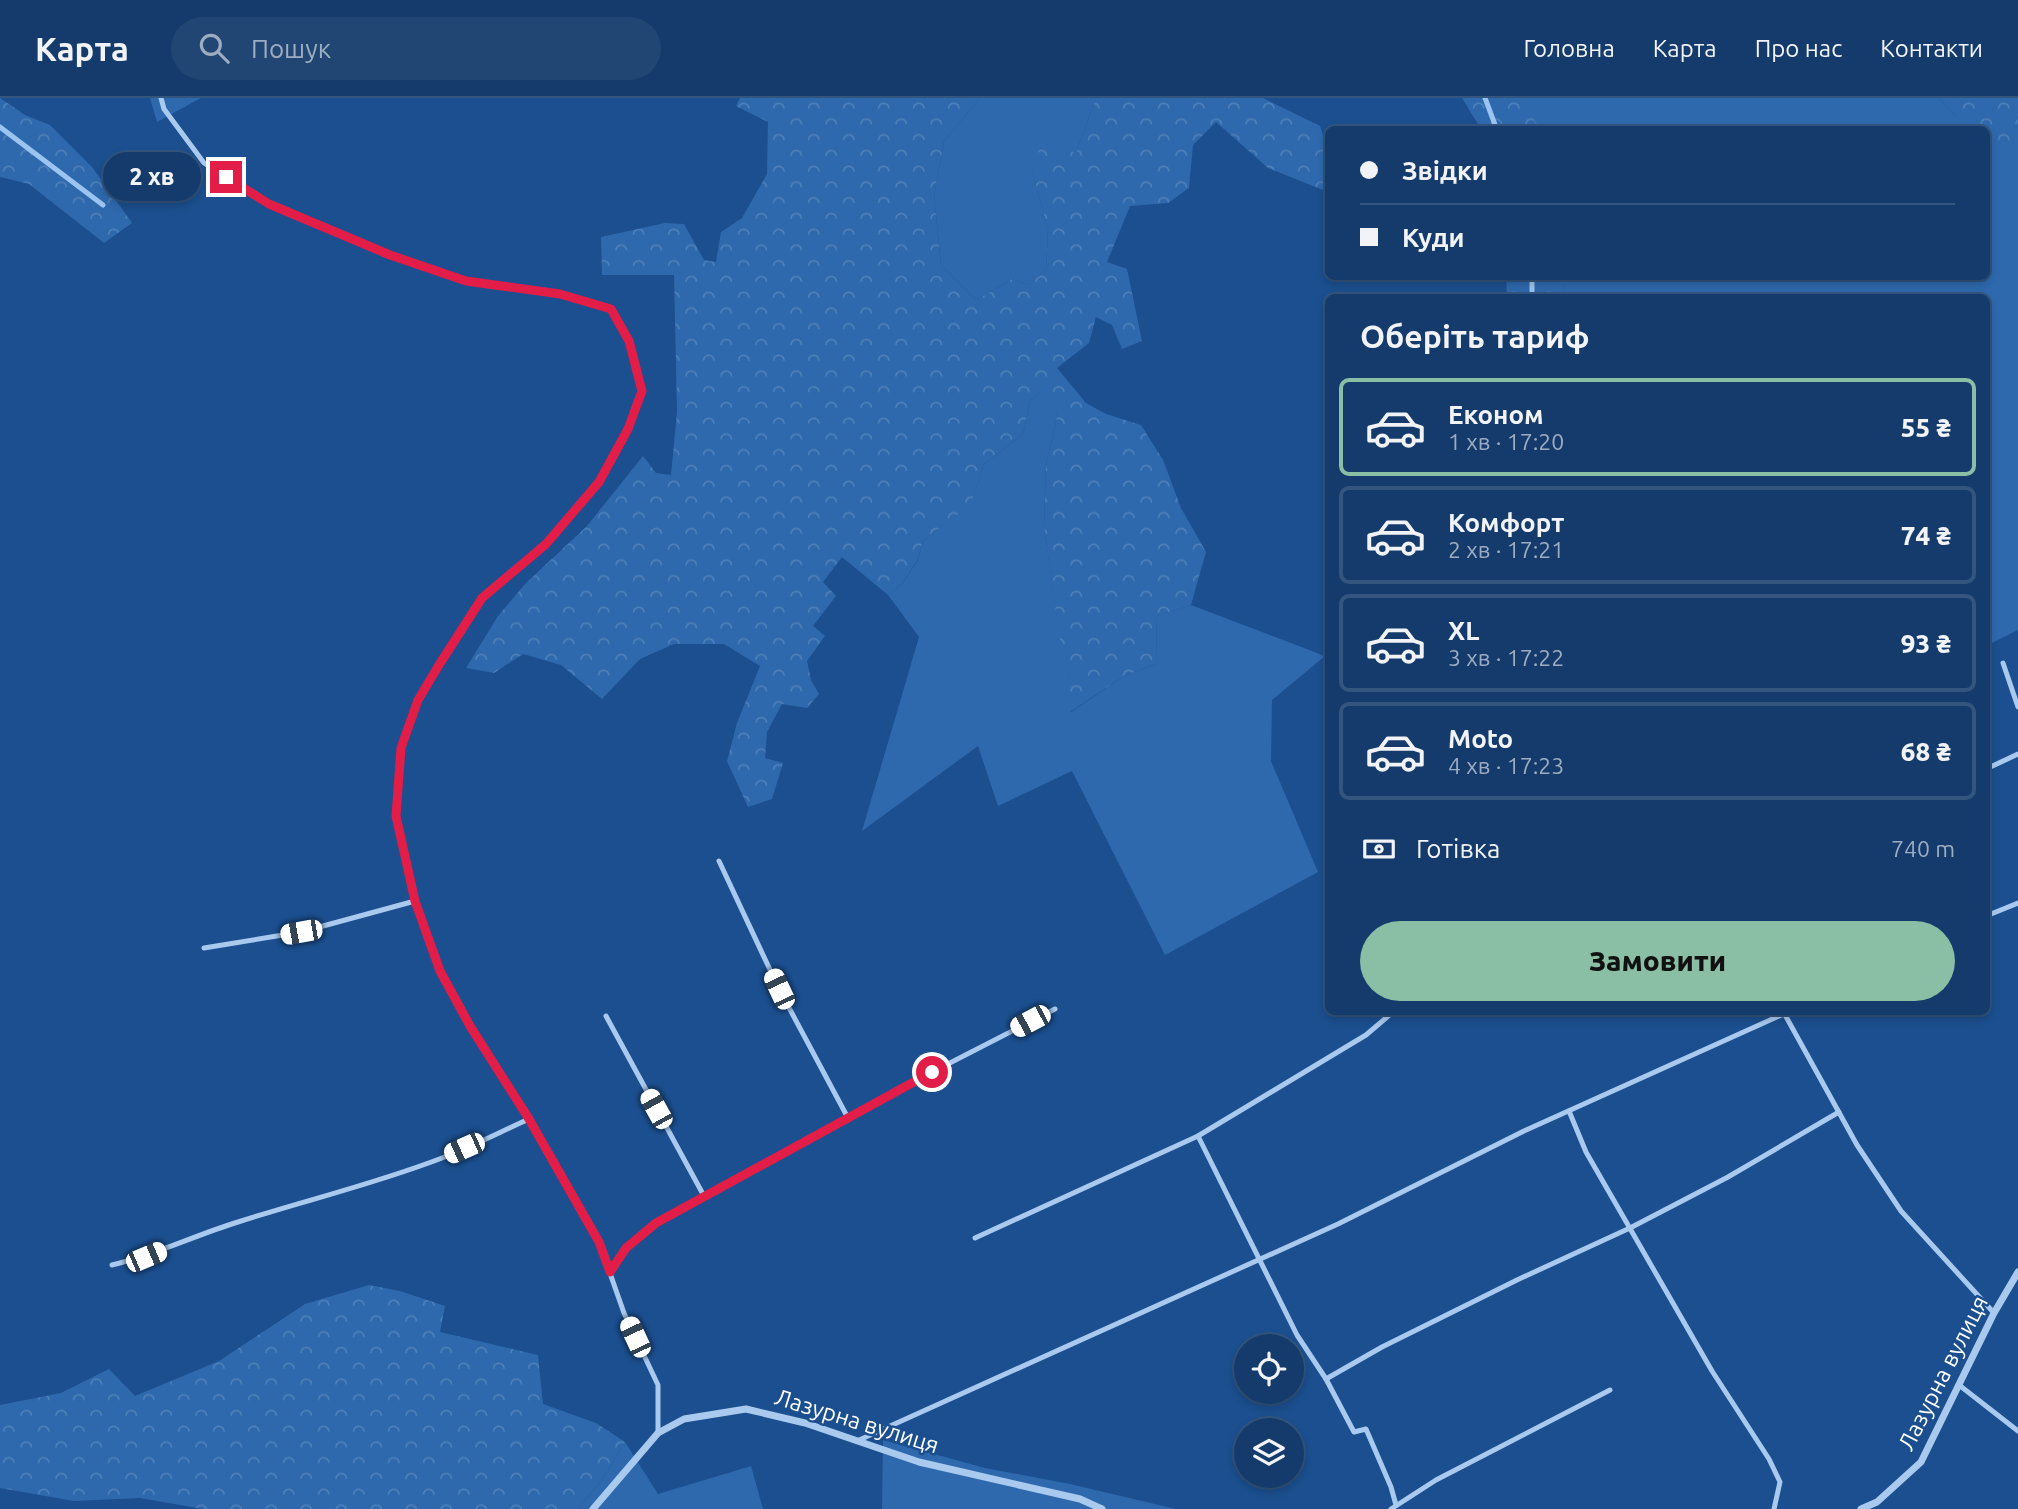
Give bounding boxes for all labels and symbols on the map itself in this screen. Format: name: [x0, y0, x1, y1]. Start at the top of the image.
callout: 2 хв: [104, 153, 202, 202]
route end: [210, 161, 242, 193]
car: [279, 918, 324, 946]
car: [761, 966, 798, 1012]
car: [1007, 1002, 1054, 1040]
route start: [916, 1056, 948, 1088]
car: [637, 1086, 676, 1132]
car: [441, 1130, 488, 1166]
car: [123, 1239, 170, 1275]
street label: Лазурна вулиця: [1893, 1291, 1992, 1454]
car: [617, 1314, 654, 1360]
street label: Лазурна вулиця: [772, 1384, 942, 1457]

